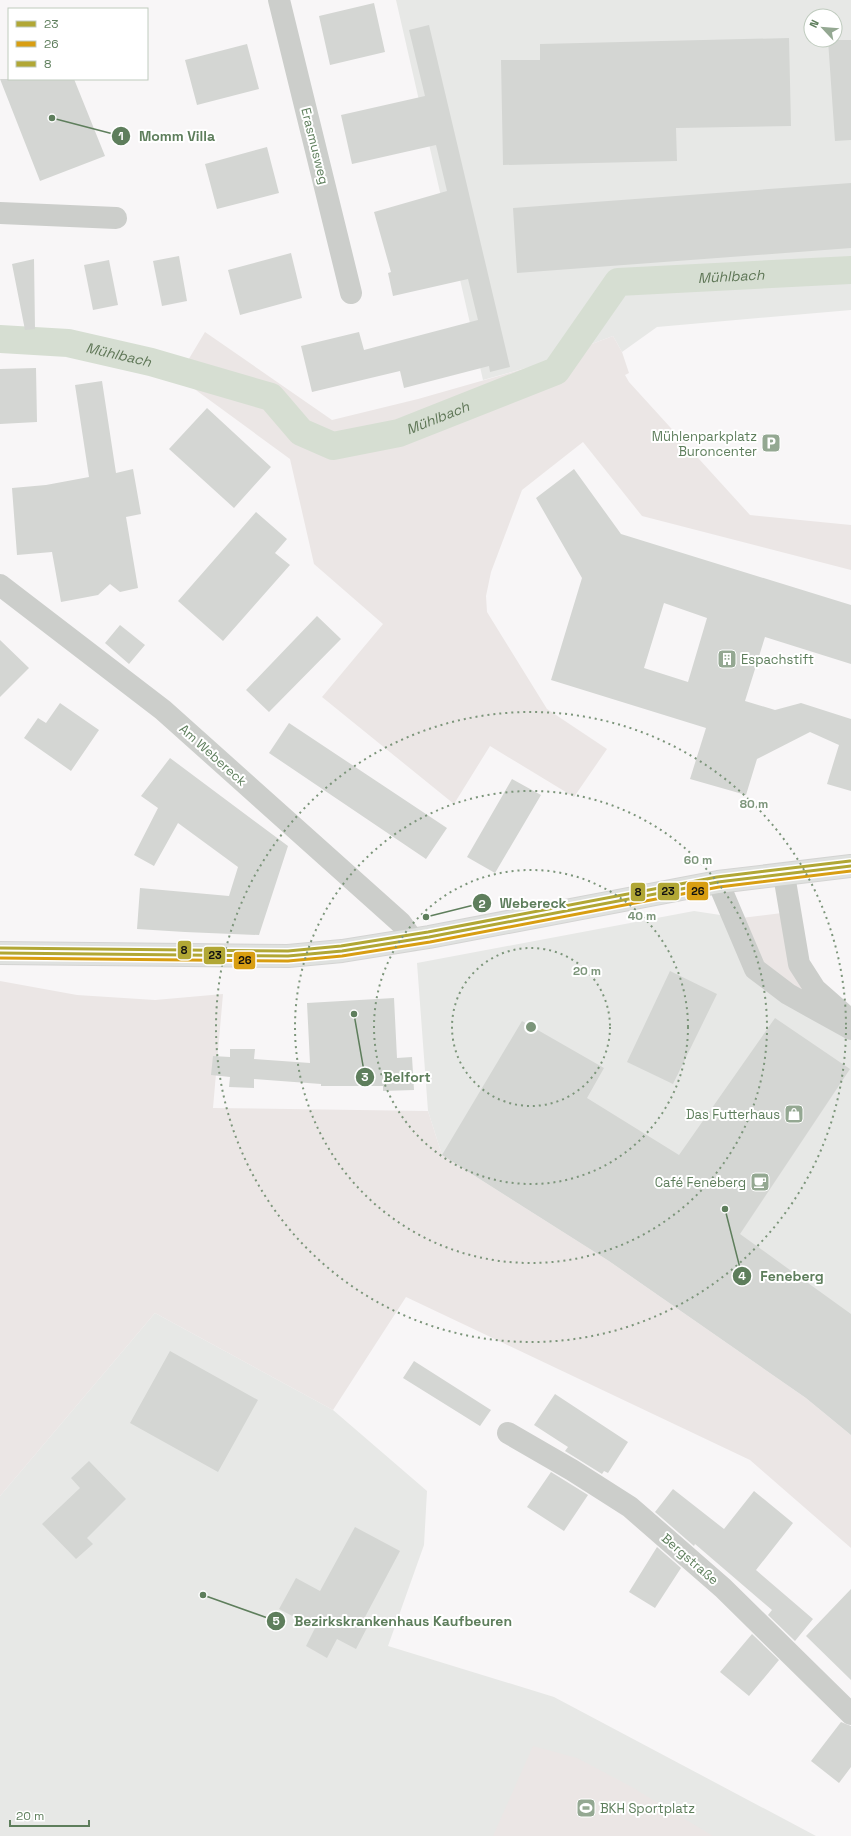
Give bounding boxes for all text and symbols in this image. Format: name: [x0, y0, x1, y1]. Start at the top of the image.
legend: [8, 8, 148, 80]
north arrow: [803, 8, 843, 48]
text: 23: [44, 16, 58, 32]
text: N: [806, 17, 822, 30]
text: 26: [44, 36, 59, 52]
text: 8: [44, 56, 51, 72]
street label: Erasmusweg: [297, 106, 333, 186]
callout: Momm Villa: [111, 123, 223, 149]
text: Momm Villa: [139, 127, 215, 145]
text: 1: [118, 128, 124, 144]
water label: Mühlbach: [697, 265, 765, 287]
water label: Mühlbach: [84, 338, 153, 371]
water label: Mühlbach: [403, 397, 472, 438]
place label: Mühlenparkplatz Buroncenter: [652, 428, 757, 460]
parking icon: Mühlenparkplatz Buroncenter: [760, 432, 782, 454]
building icon: Espachstift: [716, 648, 738, 670]
place label: Espachstift: [741, 651, 814, 668]
street label: Am Webereck: [176, 720, 250, 790]
text: 80 m: [740, 796, 768, 812]
text: 60 m: [684, 852, 712, 868]
line badge: 26: [686, 881, 709, 901]
line badge: 8: [630, 882, 646, 902]
line badge: 23: [657, 882, 680, 901]
text: 23: [661, 884, 675, 898]
text: 26: [691, 884, 705, 898]
text: 8: [635, 885, 642, 899]
callout: Webereck: [472, 890, 575, 916]
text: Webereck: [499, 894, 567, 912]
text: 2: [478, 896, 486, 912]
text: 40 m: [628, 908, 656, 924]
line badge: 8: [177, 940, 192, 960]
text: 8: [181, 943, 188, 957]
line badge: 23: [203, 946, 226, 965]
text: 23: [208, 948, 222, 962]
line badge: 26: [233, 951, 256, 970]
text: 26: [238, 953, 252, 967]
text: 20 m: [573, 963, 601, 979]
centre of rings: [524, 1020, 538, 1034]
callout: Belfort: [355, 1064, 439, 1090]
text: Belfort: [383, 1068, 431, 1086]
text: 3: [361, 1069, 369, 1085]
shop icon: Das Futterhaus: [783, 1103, 805, 1125]
place label: Das Futterhaus: [686, 1106, 780, 1123]
cafe icon: Café Feneberg: [749, 1171, 771, 1193]
place label: Café Feneberg: [655, 1174, 746, 1191]
callout: Feneberg: [732, 1263, 832, 1289]
text: Feneberg: [760, 1267, 824, 1285]
text: 4: [738, 1268, 746, 1284]
street label: Bergstraße: [658, 1530, 722, 1588]
callout: Bezirkskrankenhaus Kaufbeuren: [266, 1608, 520, 1634]
text: Bezirkskrankenhaus Kaufbeuren: [294, 1612, 512, 1630]
text: 5: [272, 1613, 280, 1629]
sports icon: BKH Sportplatz: [575, 1797, 597, 1819]
place label: BKH Sportplatz: [600, 1800, 695, 1817]
scale bar: [10, 1802, 89, 1828]
text: 20 m: [16, 1808, 44, 1824]

